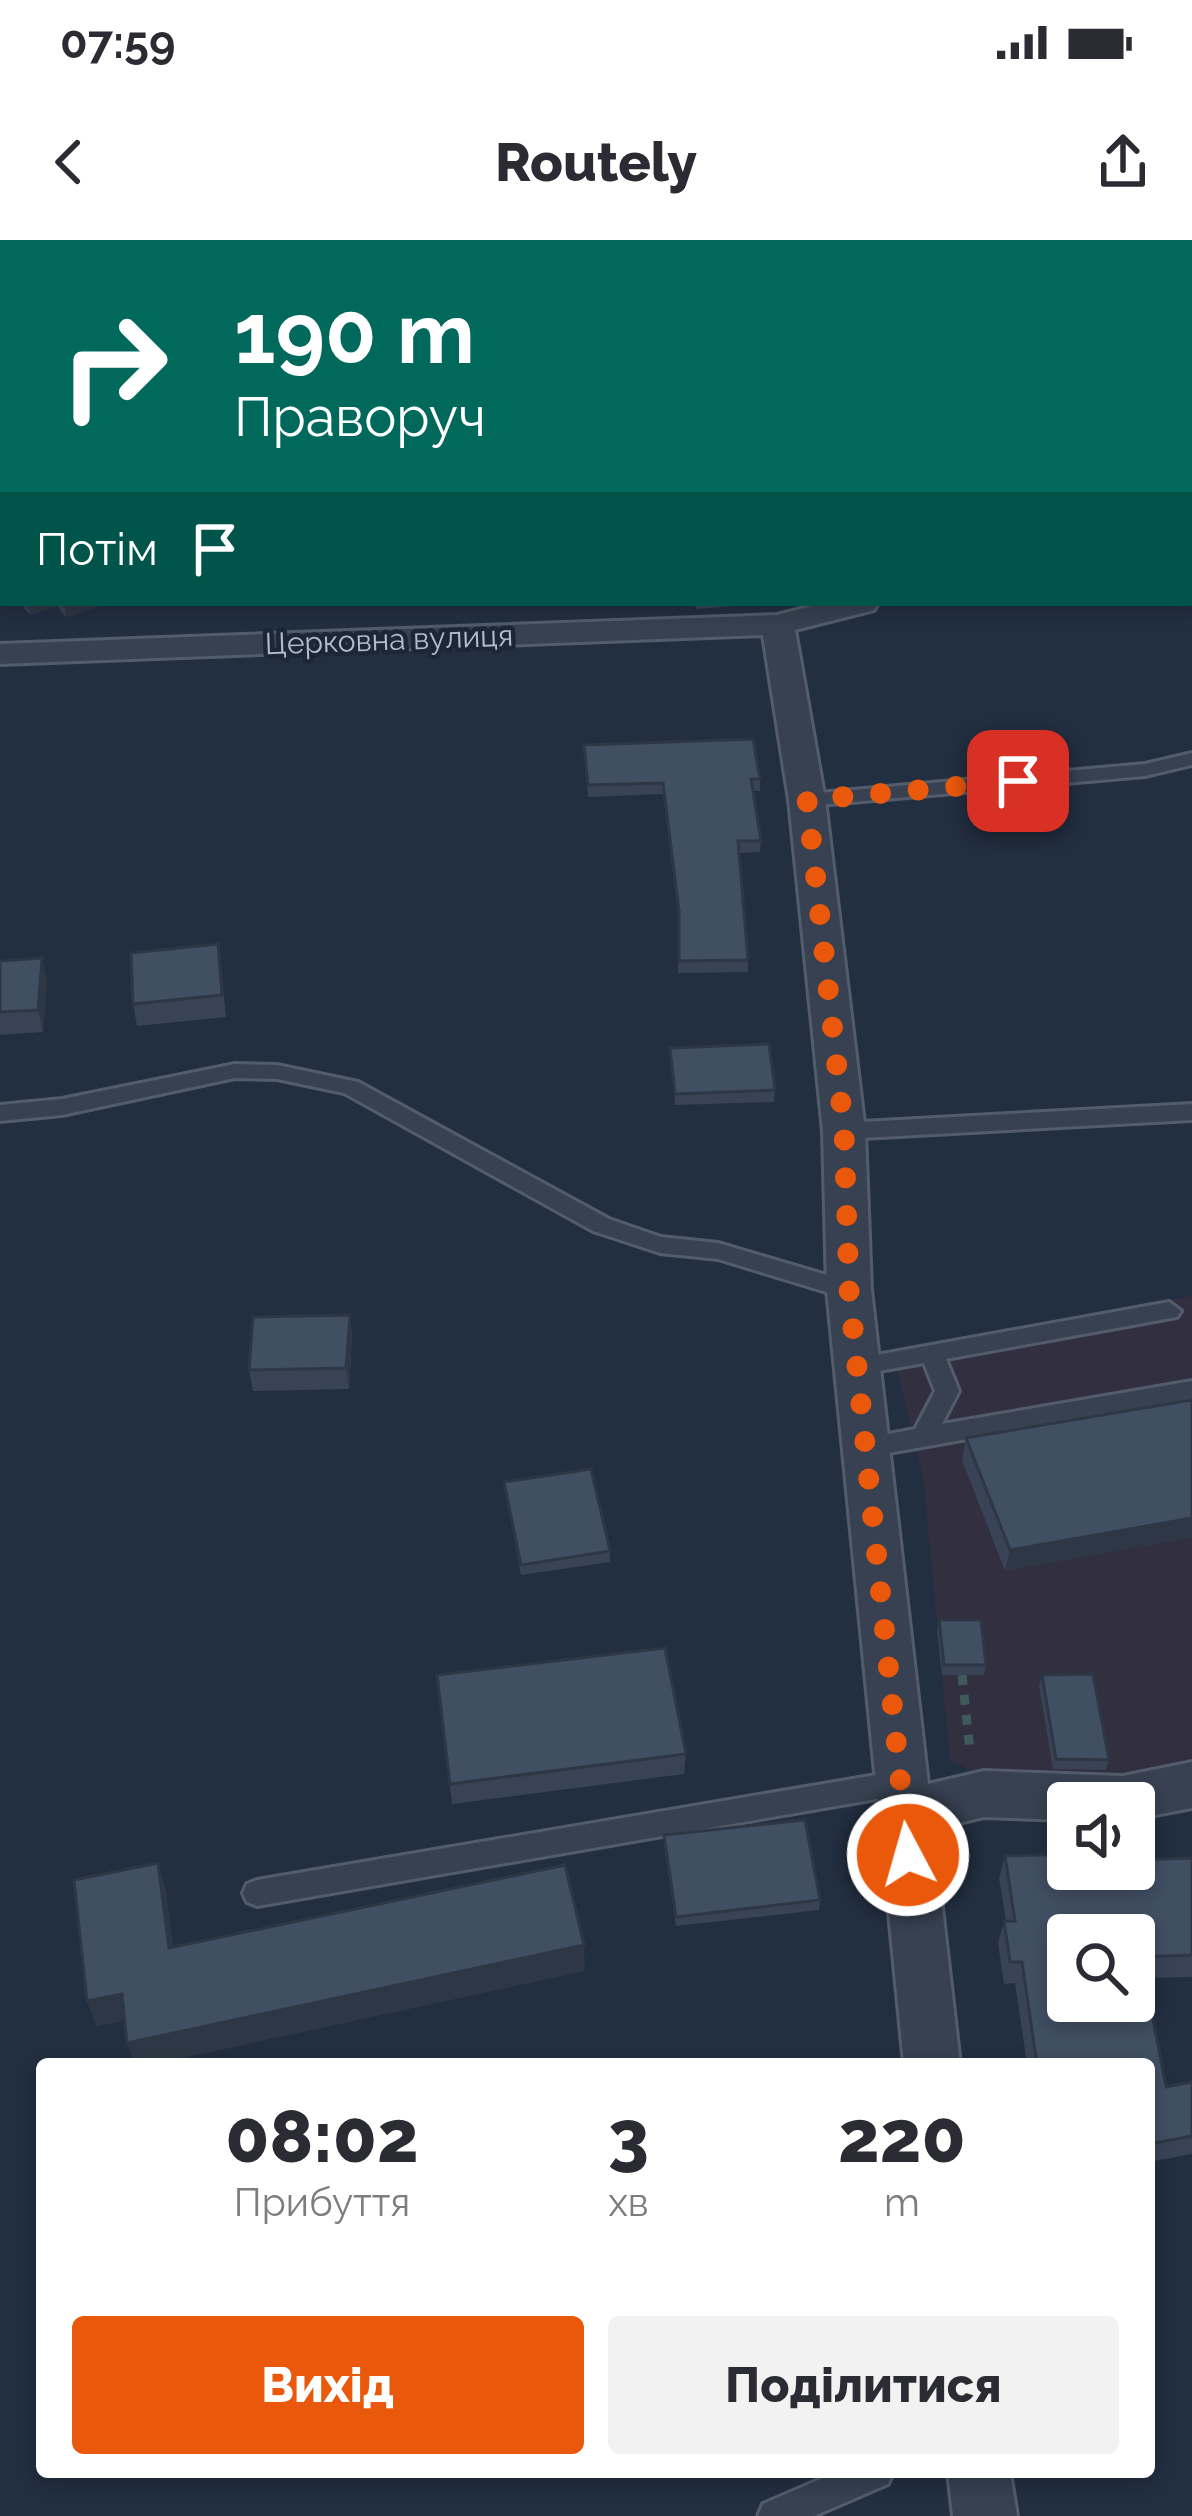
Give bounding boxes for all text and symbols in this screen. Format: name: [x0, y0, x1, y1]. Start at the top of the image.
text: 07:59: [60, 16, 175, 69]
icon: back: [36, 129, 102, 195]
icon: share: [1090, 129, 1156, 195]
text: Routely: [495, 130, 697, 194]
text: 190 m: [234, 284, 475, 383]
icon: right: [36, 288, 192, 444]
text: Праворуч: [234, 385, 486, 449]
icon: arrive: [182, 516, 248, 582]
text: Потім: [36, 523, 158, 576]
street label: Церковна вулиця: [264, 618, 514, 661]
pin: [967, 730, 1069, 832]
icon: arrive: [985, 748, 1051, 814]
map controls: [1047, 1782, 1155, 2022]
button: sound: [1047, 1782, 1155, 1890]
position arrow: [845, 1792, 971, 1918]
button: search: [1047, 1914, 1155, 2022]
text: 08:02: [225, 2094, 419, 2179]
text: 3: [608, 2094, 649, 2179]
text: 220: [838, 2094, 966, 2179]
text: Прибуття: [234, 2179, 410, 2225]
text: хв: [608, 2179, 649, 2225]
text: m: [884, 2179, 920, 2225]
button: Вихід: [72, 2316, 584, 2454]
button: Поділитися: [608, 2316, 1119, 2454]

